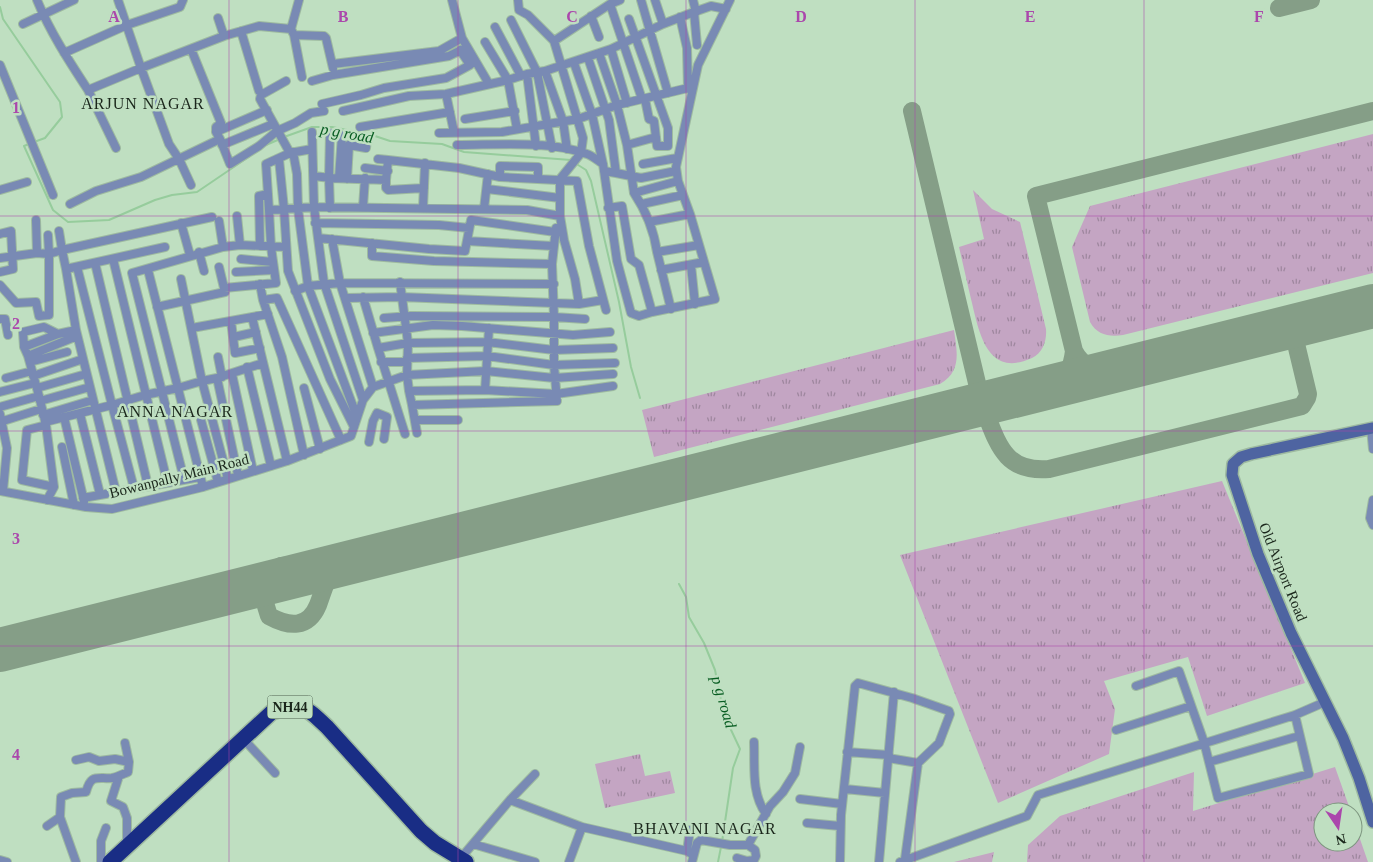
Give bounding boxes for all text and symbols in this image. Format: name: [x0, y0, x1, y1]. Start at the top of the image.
text: A: [108, 8, 120, 25]
text: B: [338, 8, 349, 25]
text: C: [566, 8, 578, 25]
text: D: [795, 8, 807, 25]
text: E: [1025, 8, 1035, 25]
text: F: [1254, 8, 1264, 25]
district label: ARJUN NAGAR: [81, 95, 205, 112]
text: 1: [12, 99, 20, 116]
water label: p g road: [318, 120, 376, 147]
text: 2: [12, 315, 20, 332]
district label: ANNA NAGAR: [117, 403, 233, 420]
street label: Bowanpally Main Road: [108, 451, 251, 501]
street label: Old Airport Road: [1256, 520, 1310, 624]
text: 3: [12, 530, 20, 547]
water label: p g road: [707, 673, 740, 731]
road number: NH44: [268, 696, 312, 719]
text: 4: [12, 746, 20, 763]
north arrow: [1313, 802, 1363, 852]
district label: BHAVANI NAGAR: [633, 820, 777, 837]
text: N: [1334, 831, 1347, 848]

